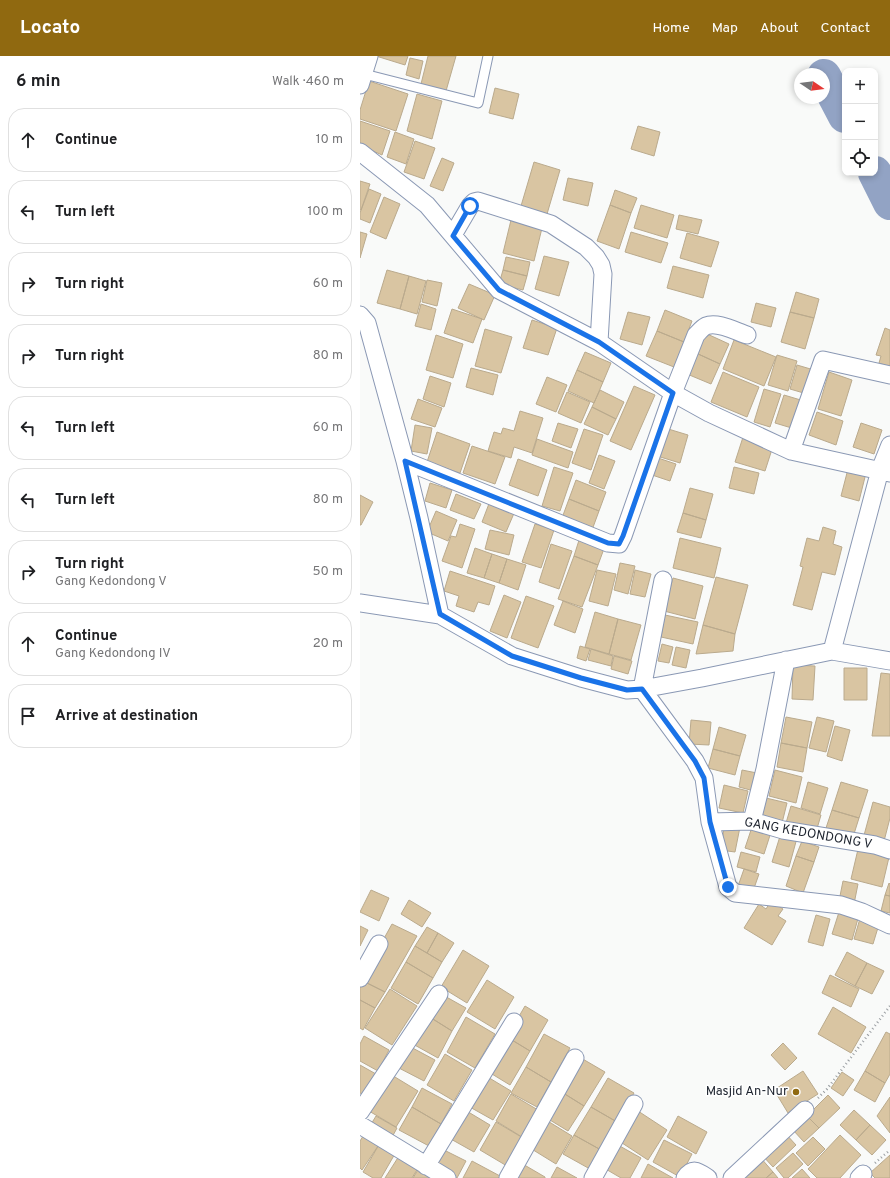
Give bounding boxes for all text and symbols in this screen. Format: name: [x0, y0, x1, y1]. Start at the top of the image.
text: Locato: [20, 16, 80, 40]
text: Home: [653, 20, 690, 37]
text: Map: [712, 20, 738, 37]
text: About: [760, 20, 799, 37]
text: Contact: [821, 20, 870, 37]
north arrow: [794, 68, 830, 104]
map controls: [842, 68, 878, 176]
button: +: [842, 68, 878, 104]
text: 6 min: [16, 71, 60, 93]
text: Walk · 460 m: [272, 74, 344, 90]
button: −: [842, 104, 878, 140]
icon: ahead: [17, 129, 39, 151]
text: Continue: [55, 131, 117, 150]
text: 10 m: [316, 132, 343, 148]
button: locate: [842, 140, 878, 176]
route start: [461, 197, 479, 215]
icon: left: [17, 201, 39, 223]
text: Turn left: [55, 203, 115, 222]
text: 100 m: [307, 204, 343, 220]
icon: right: [17, 273, 39, 295]
text: Turn right: [55, 275, 124, 294]
text: 60 m: [313, 276, 343, 292]
icon: right: [17, 345, 39, 367]
text: Turn right: [55, 347, 124, 366]
text: 80 m: [313, 348, 343, 364]
icon: left: [17, 417, 39, 439]
text: Turn left: [55, 419, 115, 438]
text: 60 m: [313, 420, 343, 436]
icon: left: [17, 489, 39, 511]
text: Turn left: [55, 491, 115, 510]
text: 80 m: [313, 492, 343, 508]
text: Turn right: [55, 555, 124, 574]
icon: right: [17, 561, 39, 583]
text: 50 m: [313, 564, 343, 580]
text: Gang Kedondong V: [55, 574, 167, 590]
text: Continue: [55, 627, 117, 646]
icon: ahead: [17, 633, 39, 655]
text: 20 m: [313, 636, 343, 652]
text: Gang Kedondong IV: [55, 646, 171, 662]
icon: arrive: [17, 705, 39, 727]
text: Arrive at destination: [55, 707, 198, 726]
street label: GANG KEDONDONG V: [743, 815, 873, 853]
route end: [719, 878, 737, 896]
place label: Masjid An-Nur: [706, 1084, 788, 1100]
marker: Masjid An-Nur: [791, 1087, 801, 1097]

